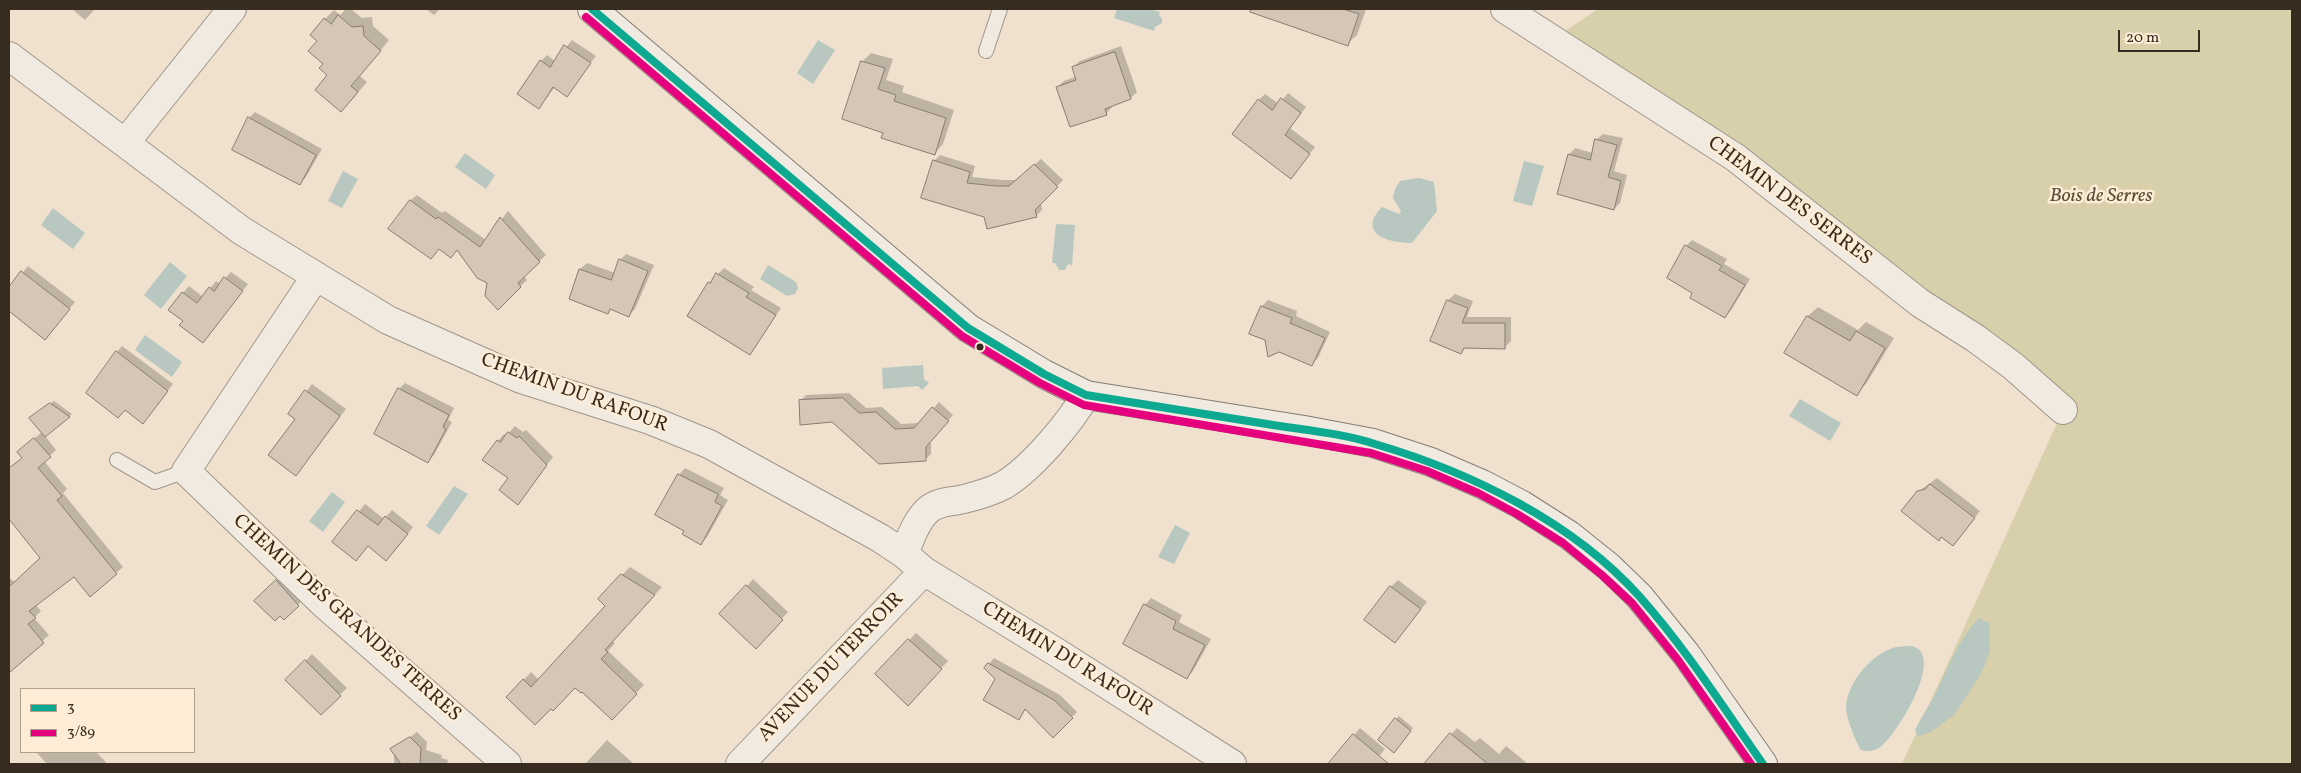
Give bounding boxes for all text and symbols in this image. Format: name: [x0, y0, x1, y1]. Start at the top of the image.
scale bar: [2121, 20, 2204, 52]
text: 20 m: [2126, 28, 2159, 49]
street label: CHEMIN DES SERRES: [1702, 132, 1876, 272]
park label: Bois de Serres: [2049, 185, 2153, 209]
unlabelled marker: [975, 342, 985, 352]
street label: CHEMIN DU RAFOUR: [477, 349, 671, 439]
street label: CHEMIN DES GRANDES TERRES: [227, 510, 465, 728]
street label: AVENUE DU TERROIR: [754, 588, 910, 748]
street label: CHEMIN DU RAFOUR: [977, 597, 1157, 723]
legend: [20, 688, 195, 753]
text: 3: [67, 697, 75, 718]
text: 3/89: [67, 722, 95, 743]

